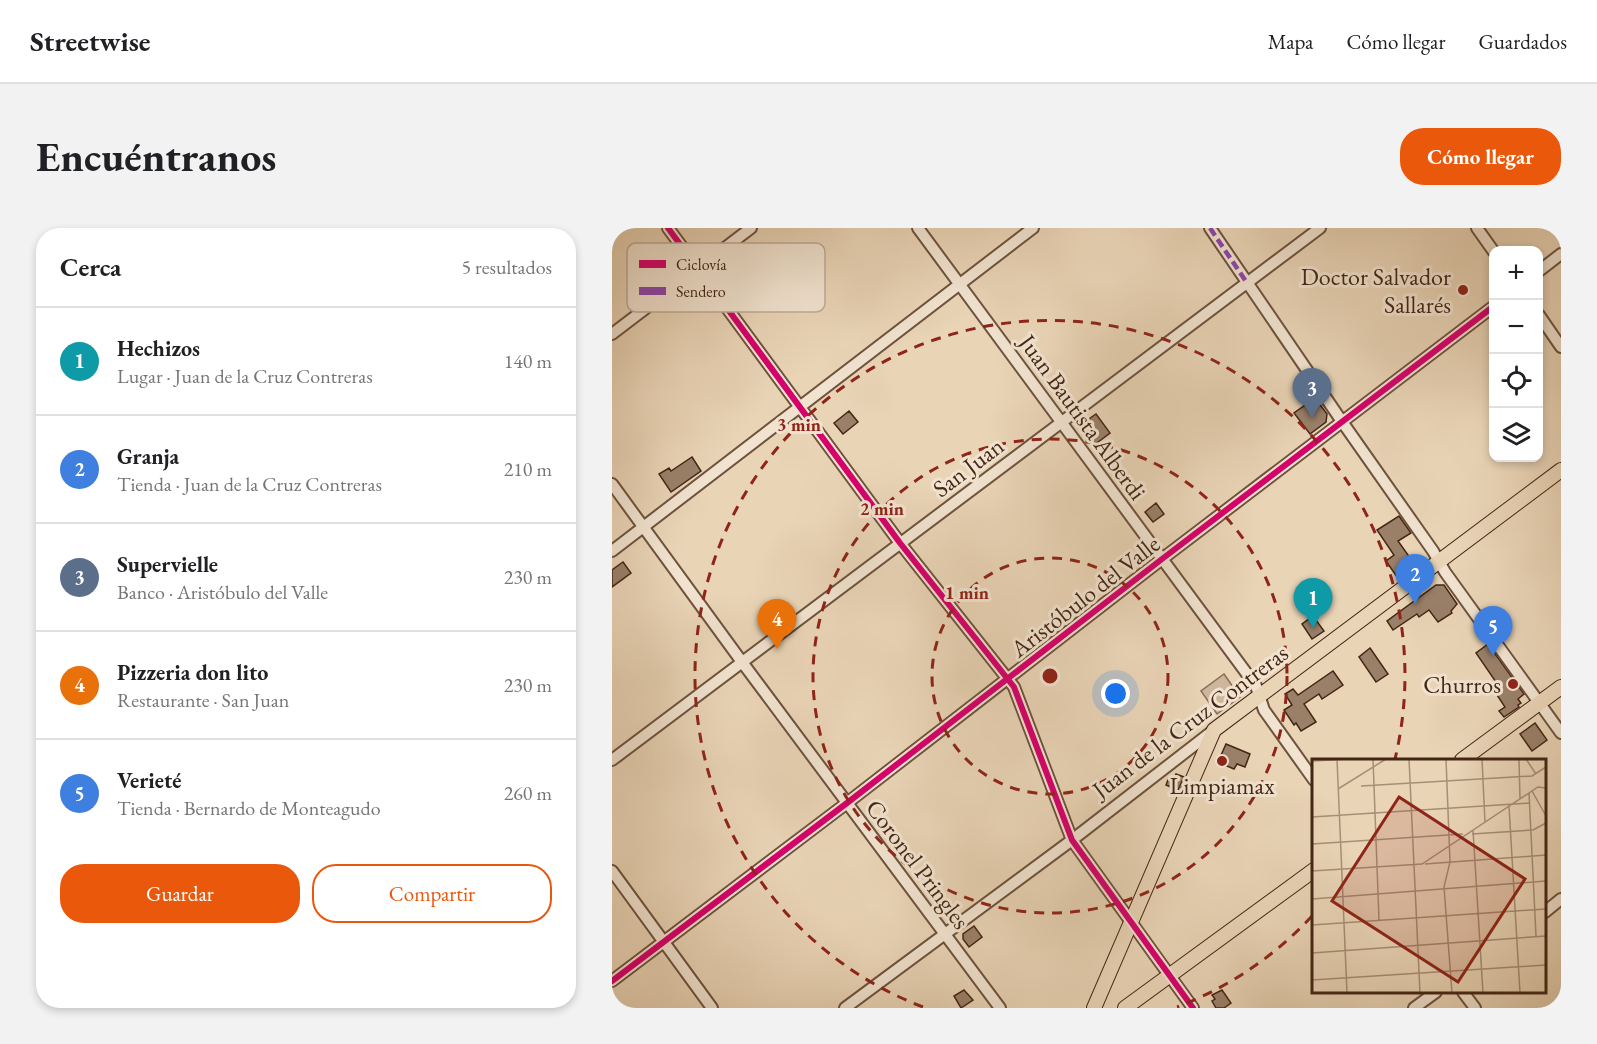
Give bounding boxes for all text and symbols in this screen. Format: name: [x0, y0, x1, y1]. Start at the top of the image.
text: Streetwise: [30, 23, 150, 59]
text: Mapa: [1268, 28, 1313, 55]
text: Cómo llegar: [1346, 28, 1445, 55]
text: Guardados: [1478, 28, 1567, 55]
button: Cómo llegar: [1400, 128, 1561, 185]
text: Encuéntranos: [36, 129, 276, 184]
legend: [627, 243, 825, 312]
map controls: [1489, 246, 1543, 462]
button: +: [1489, 246, 1543, 300]
text: Cerca: [60, 250, 121, 284]
text: 5 resultados: [461, 254, 552, 280]
text: Ciclovía: [676, 254, 727, 275]
place label: Doctor Salvador Sallarés: [1301, 261, 1451, 320]
text: Sendero: [676, 281, 726, 302]
marker: Doctor Salvador Sallarés: [1456, 283, 1470, 297]
button: −: [1489, 300, 1543, 354]
street label: Juan Bautista Alberdi: [1011, 326, 1154, 506]
text: Hechizos: [117, 334, 200, 363]
text: 1: [74, 348, 85, 374]
text: 140 m: [504, 348, 552, 374]
button: locate: [1489, 354, 1543, 408]
text: Lugar · Juan de la Cruz Contreras: [117, 363, 373, 389]
pin: 3: [1292, 368, 1332, 418]
button: layers: [1489, 408, 1543, 462]
text: 3 min: [777, 413, 821, 436]
street label: San Juan: [926, 430, 1010, 504]
text: Granja: [117, 442, 179, 471]
text: 2: [74, 456, 85, 482]
text: 210 m: [504, 456, 552, 482]
text: Tienda · Juan de la Cruz Contreras: [117, 471, 382, 497]
text: 2 min: [860, 497, 904, 520]
street label: Aristóbulo del Valle: [1003, 528, 1166, 665]
text: Supervielle: [117, 550, 218, 579]
pin: 2: [1396, 554, 1434, 604]
text: 3: [74, 564, 85, 590]
text: 230 m: [504, 564, 552, 590]
pin: 1: [1294, 578, 1332, 628]
text: Banco · Aristóbulo del Valle: [117, 579, 328, 605]
text: 1 min: [945, 581, 989, 604]
pin: 4: [758, 600, 796, 649]
pin: 5: [1474, 606, 1512, 656]
street label: Juan de la Cruz Contreras: [1084, 637, 1294, 806]
text: Pizzeria don lito: [117, 658, 268, 687]
centre of rings: [1040, 666, 1060, 686]
place label: Churros: [1423, 669, 1501, 700]
text: 4: [74, 672, 85, 698]
text: 230 m: [504, 672, 552, 698]
marker: Churros: [1506, 677, 1520, 691]
your location: [1101, 679, 1130, 708]
text: Restaurante · San Juan: [117, 687, 289, 713]
marker: Limpiamax: [1215, 754, 1229, 768]
inset map: [1312, 759, 1546, 993]
text: Verieté: [117, 766, 181, 795]
place label: Limpiamax: [1169, 770, 1275, 801]
text: 5: [74, 780, 85, 806]
text: 260 m: [504, 780, 552, 806]
street label: Coronel Pringles: [859, 793, 977, 935]
text: Tienda · Bernardo de Monteagudo: [117, 795, 381, 821]
button: Guardar: [60, 864, 300, 923]
button: Compartir: [312, 864, 552, 923]

